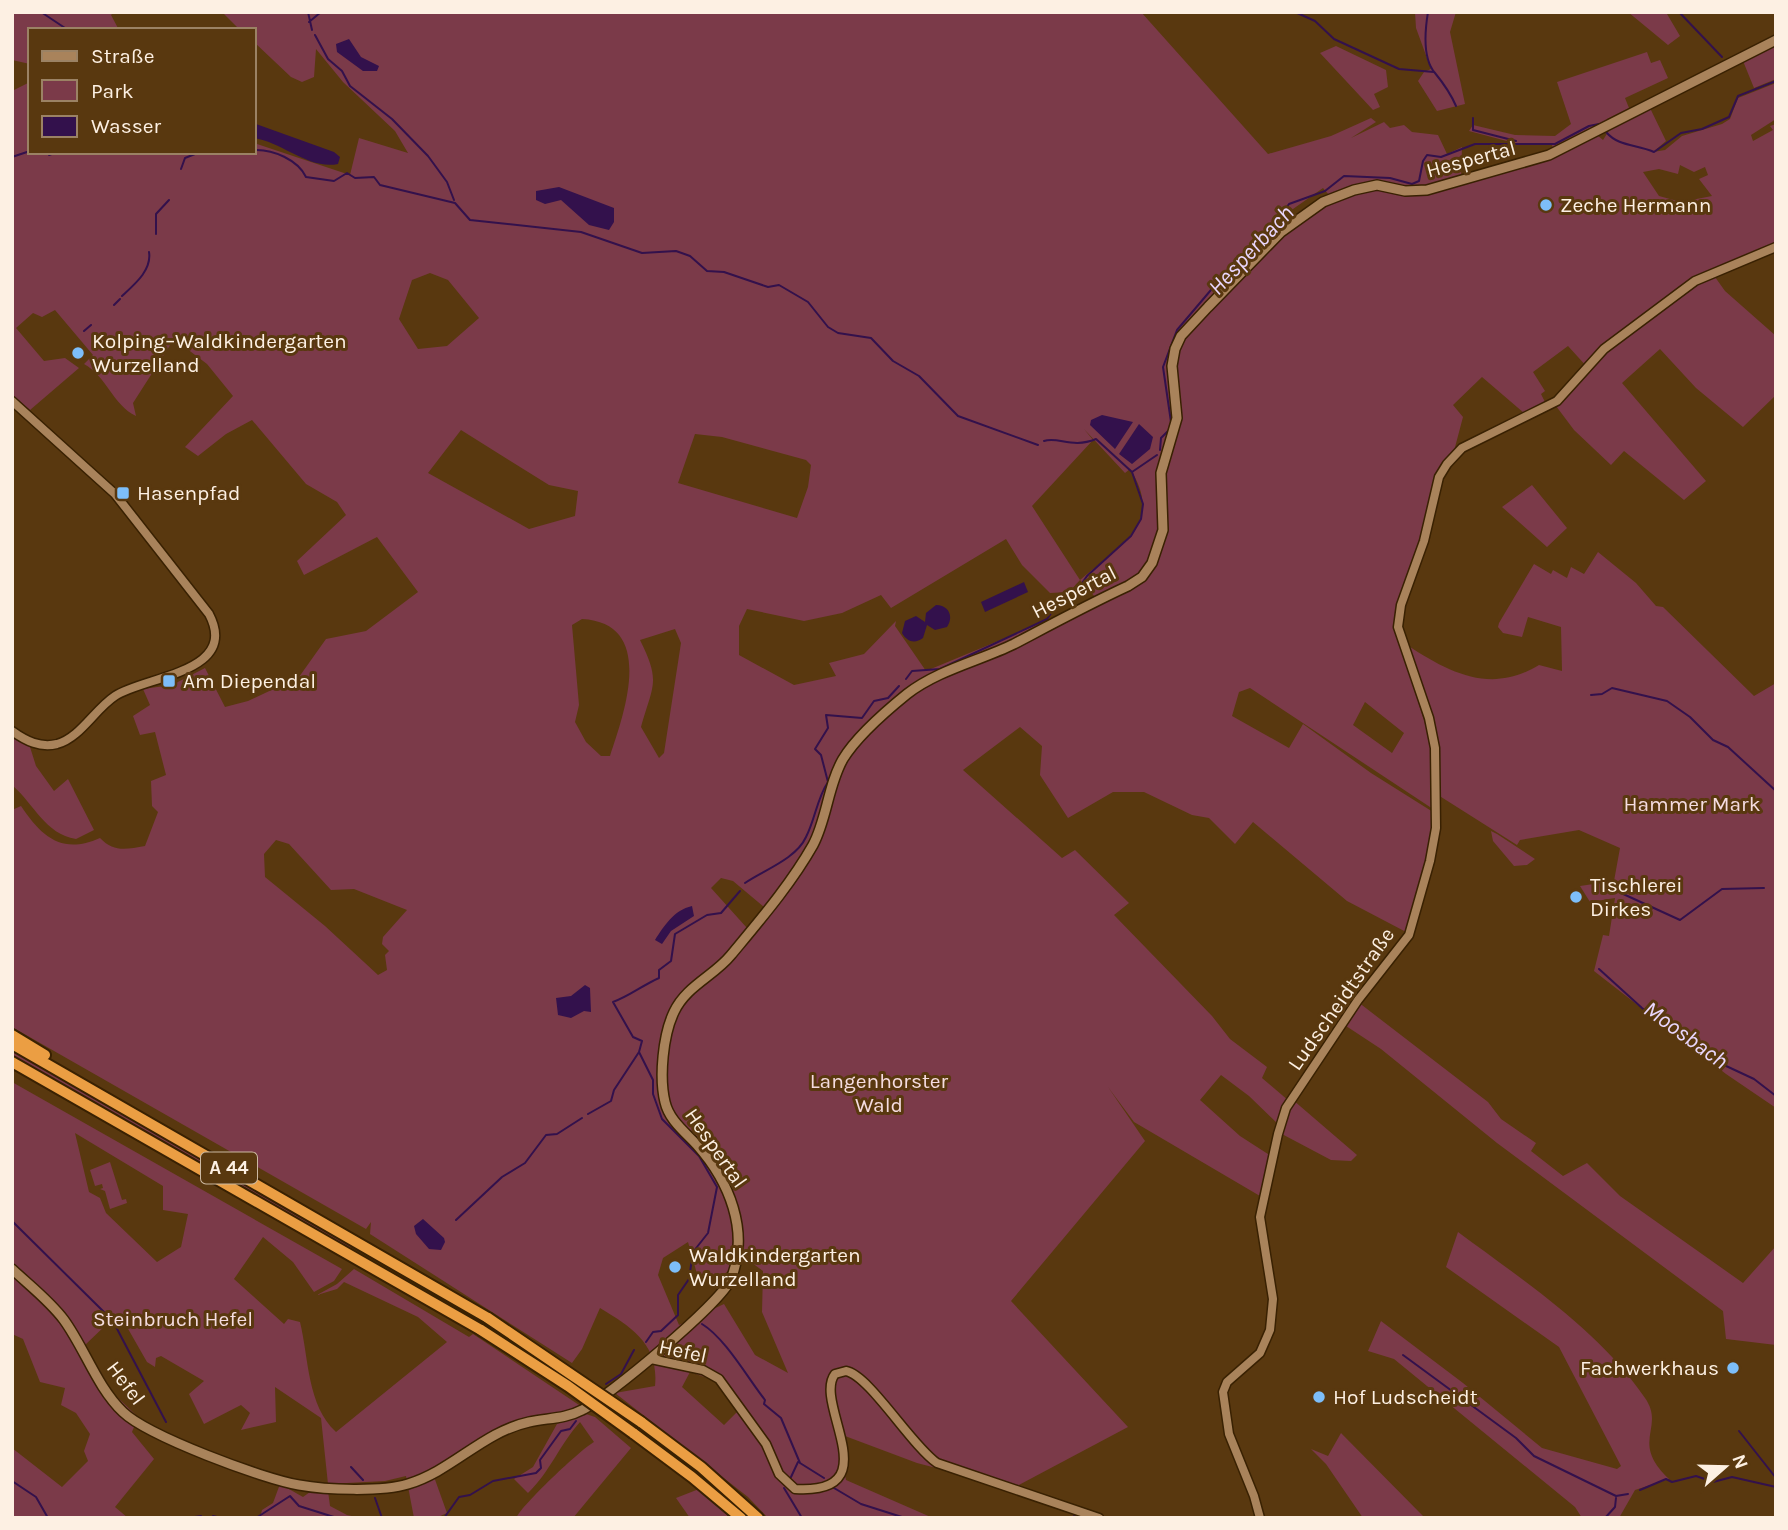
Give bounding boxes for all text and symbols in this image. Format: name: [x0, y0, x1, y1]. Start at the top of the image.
legend: [28, 28, 256, 154]
text: Straße: [91, 44, 154, 68]
text: Park: [91, 79, 134, 103]
text: Wasser: [91, 114, 162, 138]
street label: Hespertal: [1424, 136, 1518, 182]
place label: Zeche Hermann: [1560, 193, 1711, 217]
marker: Zeche Hermann: [1538, 197, 1554, 213]
water label: Hesperbach: [1203, 199, 1299, 301]
place label: Kolping–Waldkindergarten Wurzelland: [92, 329, 347, 377]
marker: Kolping–Waldkindergarten Wurzelland: [70, 345, 86, 361]
place label: Hasenpfad: [137, 481, 241, 505]
marker: Hasenpfad: [115, 485, 131, 501]
street label: Hespertal: [1028, 560, 1120, 624]
place label: Am Diependal: [183, 669, 316, 693]
marker: Am Diependal: [161, 673, 177, 689]
park label: Hammer Mark: [1623, 792, 1761, 816]
place label: Tischlerei Dirkes: [1590, 873, 1683, 921]
marker: Tischlerei Dirkes: [1568, 889, 1584, 905]
street label: Ludscheidtstraße: [1283, 923, 1399, 1075]
water label: Moosbach: [1638, 995, 1734, 1075]
park label: Langenhorster Wald: [810, 1069, 949, 1117]
street label: Hespertal: [680, 1104, 752, 1192]
road number: A 44: [201, 1152, 257, 1184]
place label: Waldkindergarten Wurzelland: [689, 1243, 861, 1291]
marker: Waldkindergarten Wurzelland: [667, 1259, 683, 1275]
park label: Steinbruch Hefel: [93, 1307, 253, 1331]
street label: Hefel: [657, 1334, 709, 1368]
street label: Hefel: [102, 1356, 150, 1410]
place label: Fachwerkhaus: [1580, 1356, 1719, 1380]
marker: Fachwerkhaus: [1725, 1360, 1741, 1376]
place label: Hof Ludscheidt: [1333, 1385, 1478, 1409]
marker: Hof Ludscheidt: [1311, 1389, 1327, 1405]
north arrow: [1690, 1432, 1760, 1502]
text: N: [1727, 1451, 1753, 1472]

